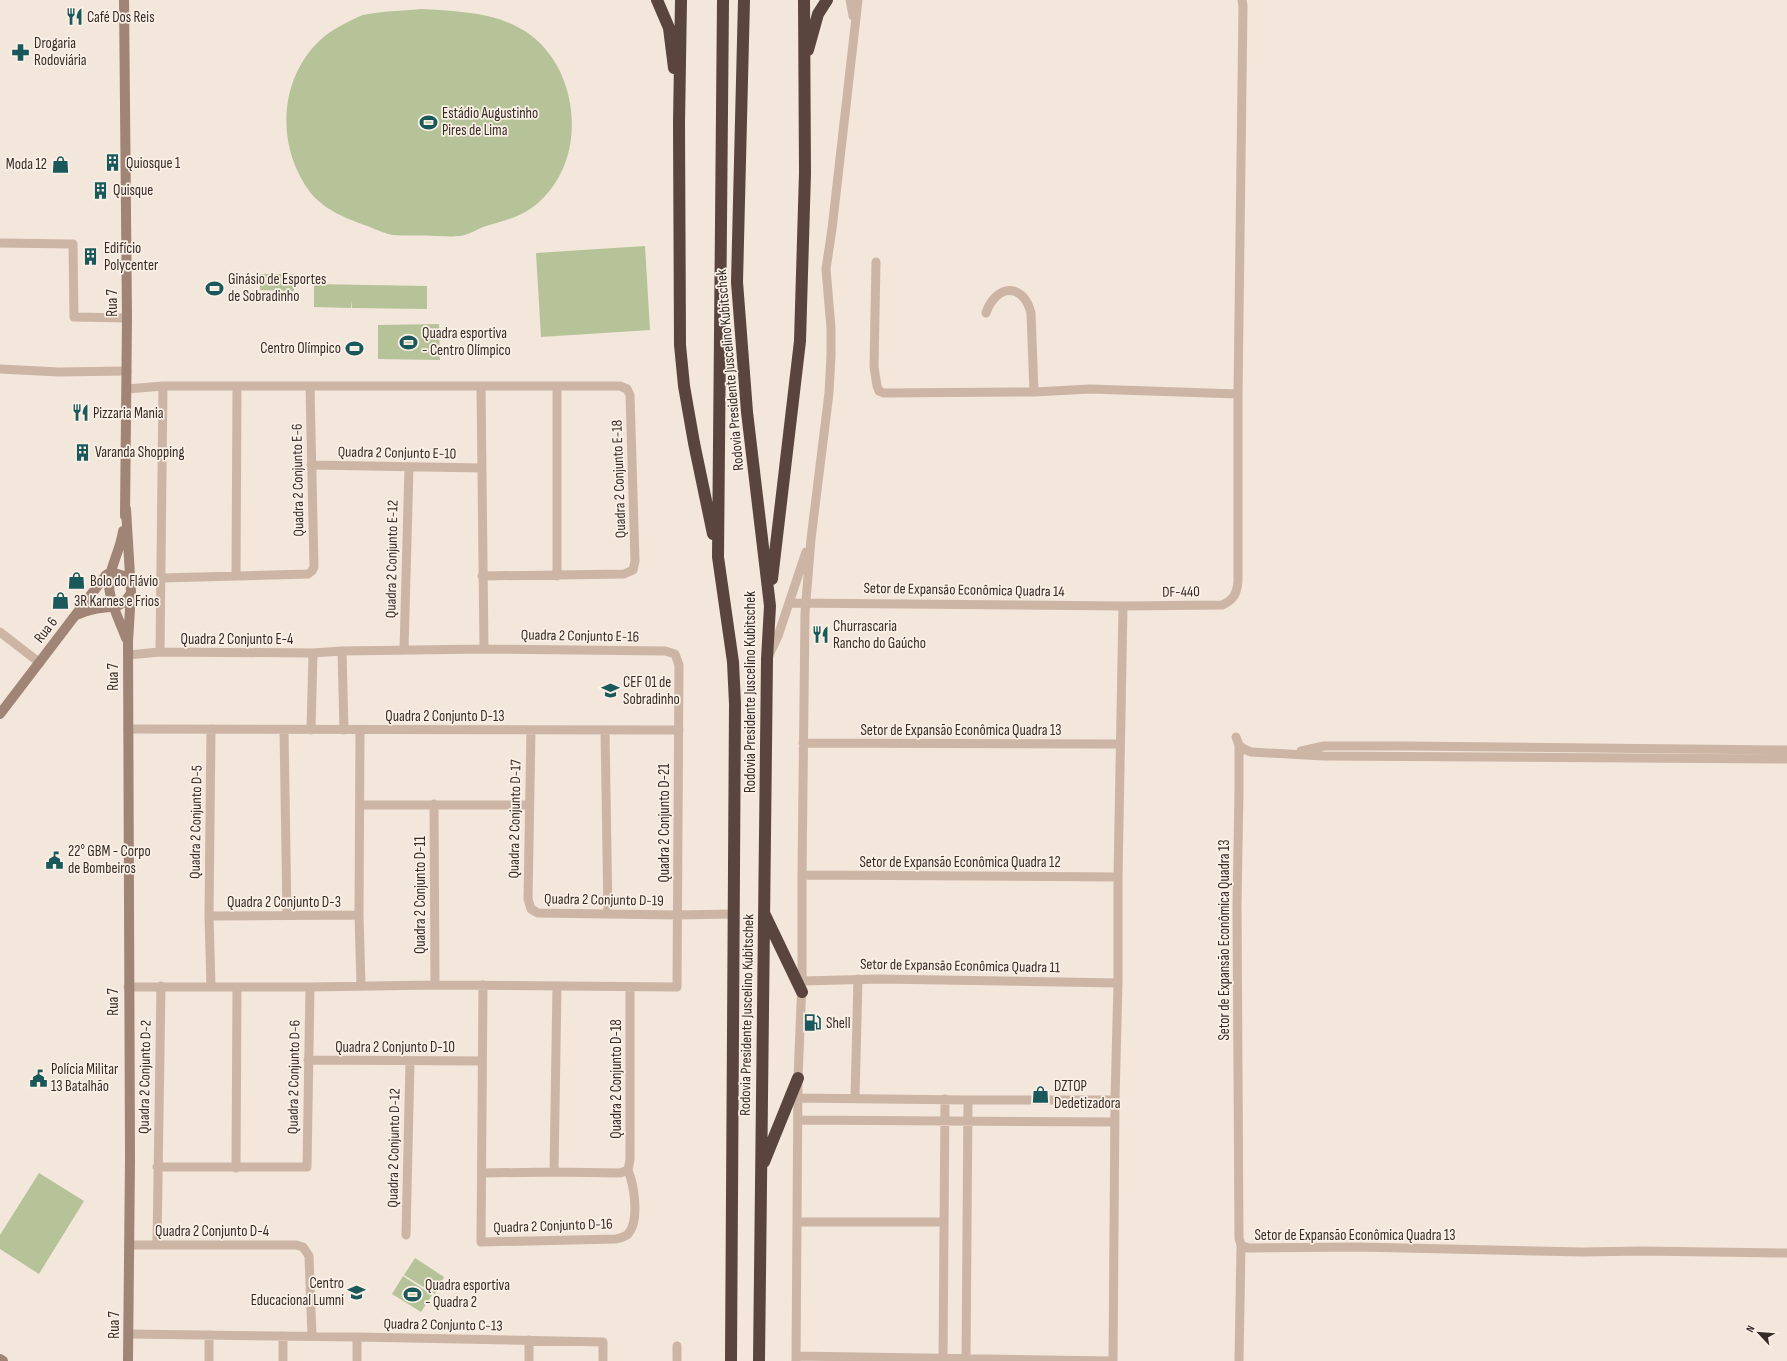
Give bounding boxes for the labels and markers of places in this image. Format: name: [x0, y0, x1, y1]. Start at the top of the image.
restaurant icon: Café Dos Reis: [64, 7, 84, 27]
place label: Café Dos Reis: [87, 8, 155, 27]
place label: Drogaria Rodoviária: [34, 34, 87, 70]
pharmacy icon: Drogaria Rodoviária: [11, 42, 31, 62]
place label: Estádio Augustinho Pires de Lima: [442, 104, 538, 140]
sports icon: Estádio Augustinho Pires de Lima: [419, 112, 439, 132]
building icon: Quiosque 1: [103, 153, 123, 173]
shop icon: Moda 12: [50, 154, 70, 174]
place label: Quiosque 1: [126, 154, 181, 173]
place label: Moda 12: [6, 155, 47, 174]
building icon: Quisque: [90, 180, 110, 200]
place label: Quisque: [113, 181, 153, 200]
place label: Edifício Polycenter: [104, 239, 159, 275]
building icon: Edifício Polycenter: [81, 247, 101, 267]
place label: Ginásio de Esportes de Sobradinho: [228, 270, 326, 306]
sports icon: Ginásio de Esportes de Sobradinho: [205, 278, 225, 298]
place label: Quadra esportiva - Centro Olímpico: [422, 324, 511, 360]
sports icon: Quadra esportiva - Centro Olímpico: [399, 332, 419, 352]
sports icon: Centro Olímpico: [344, 338, 364, 358]
place label: Centro Olímpico: [260, 339, 341, 358]
restaurant icon: Pizzaria Mania: [70, 403, 90, 423]
place label: Pizzaria Mania: [93, 404, 164, 423]
building icon: Varanda Shopping: [72, 442, 92, 462]
place label: Varanda Shopping: [95, 443, 184, 462]
shop icon: Bolo do Flávio: [67, 571, 87, 591]
place label: Bolo do Flávio: [90, 572, 158, 591]
shop icon: 3R Karnes e Frios: [51, 591, 71, 611]
place label: 3R Karnes e Frios: [74, 592, 159, 611]
place label: Churrascaria Rancho do Gaúcho: [833, 617, 926, 653]
restaurant icon: Churrascaria Rancho do Gaúcho: [810, 625, 830, 645]
place label: CEF 01 de Sobradinho: [623, 673, 680, 709]
school or university icon: CEF 01 de Sobradinho: [600, 681, 620, 701]
place label: 22° GBM - Corpo de Bombeiros: [68, 842, 151, 878]
public building icon: 22° GBM - Corpo de Bombeiros: [45, 850, 65, 870]
fuel station icon: Shell: [803, 1013, 823, 1033]
place label: Shell: [826, 1014, 850, 1033]
place label: Polícia Militar 13 Batalhão: [51, 1060, 119, 1096]
public building icon: Polícia Militar 13 Batalhão: [28, 1068, 48, 1088]
place label: DZTOP Dedetizadora: [1054, 1077, 1121, 1113]
shop icon: DZTOP Dedetizadora: [1031, 1085, 1051, 1105]
place label: Centro Educacional Lumni: [251, 1274, 344, 1310]
place label: Quadra esportiva - Quadra 2: [425, 1276, 510, 1312]
school or university icon: Centro Educacional Lumni: [347, 1282, 367, 1302]
sports icon: Quadra esportiva - Quadra 2: [402, 1284, 422, 1304]

